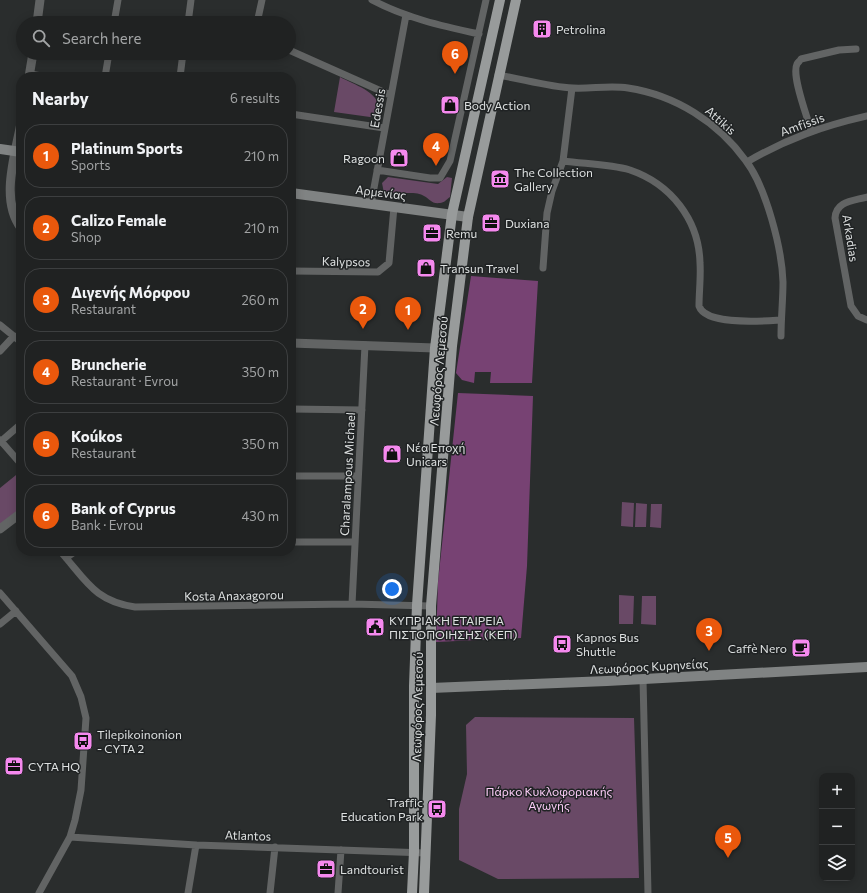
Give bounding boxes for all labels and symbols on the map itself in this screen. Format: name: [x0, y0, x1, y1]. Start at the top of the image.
building icon: Petrolina: [531, 18, 553, 40]
place label: Petrolina: [556, 22, 606, 36]
pin: 6: [442, 41, 468, 74]
street label: Edessis: [367, 87, 387, 129]
shop icon: Body Action: [439, 94, 461, 116]
place label: Body Action: [464, 98, 530, 112]
street label: Attikis: [703, 103, 739, 137]
street label: Amfissis: [778, 110, 826, 138]
pin: 4: [423, 133, 449, 166]
shop icon: Ragoon: [388, 147, 410, 169]
place label: Ragoon: [343, 151, 385, 165]
place label: The Collection Gallery: [514, 165, 593, 193]
museum icon: The Collection Gallery: [489, 168, 511, 190]
street label: Αρμενίας: [355, 182, 407, 202]
office icon: Duxiana: [480, 212, 502, 234]
street label: Arkadias: [840, 213, 862, 263]
place label: Duxiana: [505, 216, 549, 230]
office icon: Remu: [421, 222, 443, 244]
place label: Remu: [446, 226, 477, 240]
street label: Kalypsos: [322, 254, 370, 268]
shop icon: Transun Travel: [415, 257, 437, 279]
place label: Transun Travel: [440, 261, 519, 275]
pin: 2: [350, 296, 376, 329]
pin: 1: [395, 297, 421, 330]
street label: Λεωφόρος Λεμεσού: [426, 315, 450, 426]
street label: Charalampous Michael: [337, 412, 357, 536]
place label: Νέα Εποχή Unicars: [406, 440, 465, 468]
shop icon: Νέα Εποχή Unicars: [381, 443, 403, 465]
your location: [382, 579, 402, 599]
street label: Kosta Anaxagorou: [184, 587, 284, 603]
place label: ΚΥΠΡΙΑΚΗ ΕΤΑΙΡΕΙΑ ΠΙΣΤΟΠΟΙΗΣΗΣ (ΚΕΠ): [389, 613, 517, 641]
public building icon: ΚΥΠΡΙΑΚΗ ΕΤΑΙΡΕΙΑ ΠΙΣΤΟΠΟΙΗΣΗΣ (ΚΕΠ): [364, 616, 386, 638]
pin: 3: [696, 618, 722, 651]
place label: Kapnos Bus Shuttle: [576, 630, 639, 658]
bus stop icon: Kapnos Bus Shuttle: [551, 633, 573, 655]
cafe icon: Caffè Nero: [790, 637, 812, 659]
place label: Caffè Nero: [728, 641, 787, 655]
street label: Λεωφόρος Λεμεσού: [409, 652, 425, 762]
street label: Λεωφόρος Κυρηνείας: [589, 656, 709, 676]
place label: Tilepikoinonion - CYTA 2: [97, 727, 182, 755]
bus stop icon: Tilepikoinonion - CYTA 2: [72, 730, 94, 752]
office icon: CYTA HQ: [3, 755, 25, 777]
place label: CYTA HQ: [28, 759, 80, 773]
park label: Πάρκο Κυκλοφοριακής Αγωγής: [486, 784, 613, 812]
place label: Traffic Education Park: [341, 795, 423, 823]
bus stop icon: Traffic Education Park: [426, 798, 448, 820]
pin: 5: [715, 825, 741, 858]
street label: Atlantos: [225, 827, 271, 843]
office icon: Landtourist: [315, 858, 337, 880]
place label: Landtourist: [340, 862, 404, 876]

